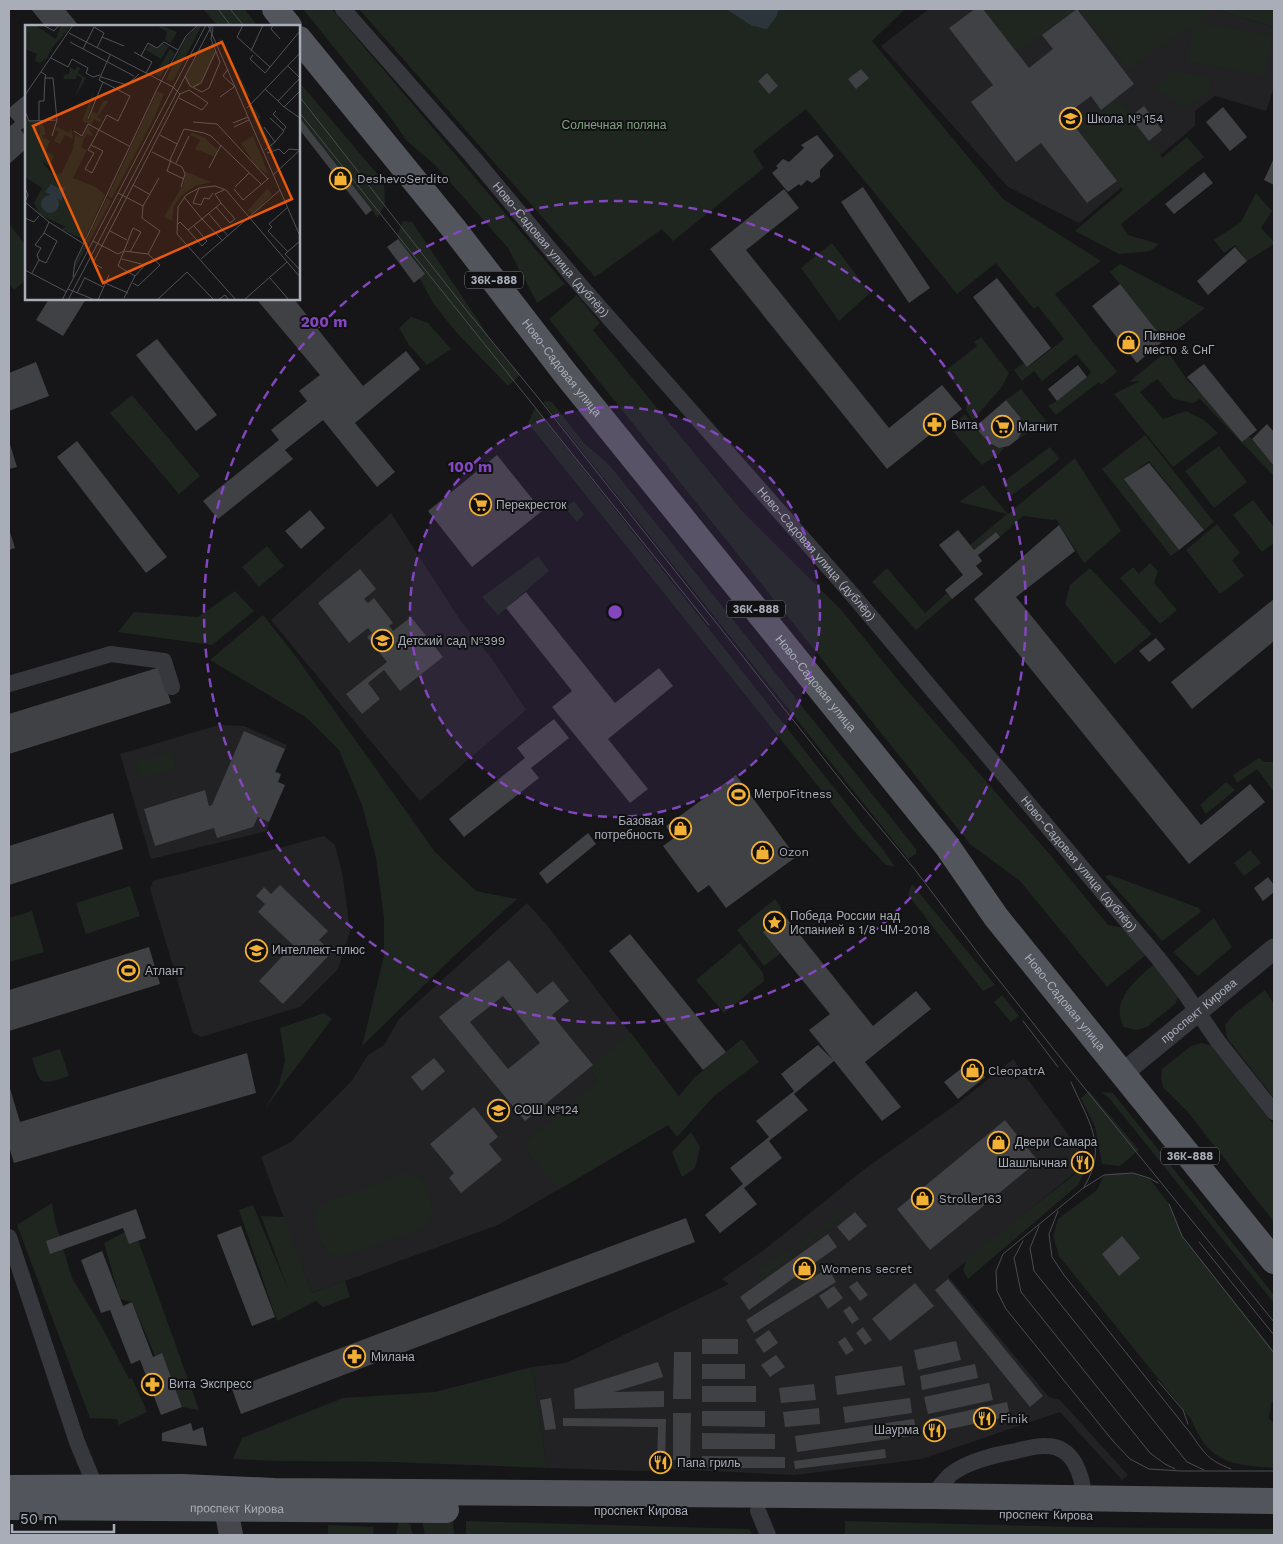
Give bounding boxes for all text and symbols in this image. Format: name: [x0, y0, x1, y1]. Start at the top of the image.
inset map: [25, 25, 300, 300]
school or university icon: Школа № 154: [1059, 107, 1083, 131]
place label: Школа № 154: [1087, 112, 1164, 126]
park label: Солнечная поляна: [562, 118, 667, 132]
shop icon: DeshevoSerdito: [329, 167, 353, 191]
place label: DeshevoSerdito: [357, 172, 449, 186]
street label: Ново-Садовая улица (дублёр): [490, 179, 612, 320]
road number: 36К-888: [465, 272, 523, 288]
text: 200 m: [301, 313, 347, 331]
street label: Ново-Садовая улица: [519, 316, 605, 420]
place label: Пивное место & СнГ: [1144, 329, 1215, 357]
shop icon: Пивное место & СнГ: [1116, 331, 1140, 355]
pharmacy icon: Вита: [923, 413, 947, 437]
supermarket icon: Магнит: [990, 415, 1014, 439]
place label: Вита: [951, 418, 978, 432]
place label: Магнит: [1018, 420, 1059, 434]
text: 100 m: [448, 458, 492, 476]
street label: Ново-Садовая улица (дублёр): [754, 485, 878, 624]
supermarket icon: Перекресток: [468, 493, 492, 517]
place label: Перекресток: [496, 498, 567, 512]
road number: 36К-888: [727, 600, 785, 618]
centre of rings: [606, 603, 624, 621]
school or university icon: Детский сад №399: [370, 629, 394, 653]
street label: Ново-Садовая улица: [772, 632, 859, 735]
place label: Детский сад №399: [398, 634, 505, 648]
sports icon: МетроFitness: [726, 782, 750, 806]
place label: МетроFitness: [754, 787, 832, 801]
street label: Ново-Садовая улица (дублёр): [1018, 793, 1140, 934]
place label: Базовая потребность: [594, 814, 664, 842]
shop icon: Базовая потребность: [668, 816, 692, 840]
shop icon: Ozon: [751, 840, 775, 864]
place label: Ozon: [779, 845, 809, 859]
place label: Победа России над Испанией в 1/8 ЧМ-2018: [790, 909, 930, 937]
place icon: Победа России над Испанией в 1/8 ЧМ-2018: [762, 911, 786, 935]
school or university icon: Интеллект-плюс: [244, 938, 268, 962]
place label: Интеллект-плюс: [272, 943, 365, 957]
street label: Ново-Садовая улица: [1022, 951, 1108, 1054]
sports icon: Атлант: [117, 959, 141, 983]
place label: Атлант: [145, 964, 184, 978]
street label: проспект Кирова: [1158, 975, 1240, 1046]
shop icon: CleopatrA: [960, 1059, 984, 1083]
place label: CleopatrA: [988, 1064, 1045, 1078]
school or university icon: СОШ №124: [486, 1098, 510, 1122]
place label: СОШ №124: [514, 1103, 579, 1117]
shop icon: Двери Самара: [987, 1130, 1011, 1154]
place label: Двери Самара: [1015, 1135, 1098, 1149]
road number: 36К-888: [1161, 1148, 1219, 1164]
restaurant icon: Шашлычная: [1071, 1151, 1095, 1175]
place label: Шашлычная: [998, 1156, 1067, 1170]
shop icon: Stroller163: [911, 1187, 935, 1211]
place label: Stroller163: [939, 1192, 1002, 1206]
shop icon: Womens secret: [793, 1257, 817, 1281]
place label: Womens secret: [821, 1262, 912, 1276]
pharmacy icon: Милана: [343, 1345, 367, 1369]
place label: Милана: [371, 1350, 415, 1364]
pharmacy icon: Вита Экспресс: [141, 1372, 165, 1396]
place label: Вита Экспресс: [169, 1377, 252, 1391]
restaurant icon: Finik: [972, 1407, 996, 1431]
place label: Finik: [1000, 1412, 1028, 1426]
restaurant icon: Шаурма: [923, 1418, 947, 1442]
place label: Шаурма: [874, 1423, 919, 1437]
restaurant icon: Папа гриль: [649, 1451, 673, 1475]
place label: Папа гриль: [677, 1456, 741, 1470]
street label: проспект Кирова: [190, 1501, 284, 1516]
scale bar: [12, 1502, 115, 1534]
street label: проспект Кирова: [594, 1504, 688, 1518]
street label: проспект Кирова: [999, 1507, 1093, 1523]
text: 50 m: [20, 1510, 57, 1528]

